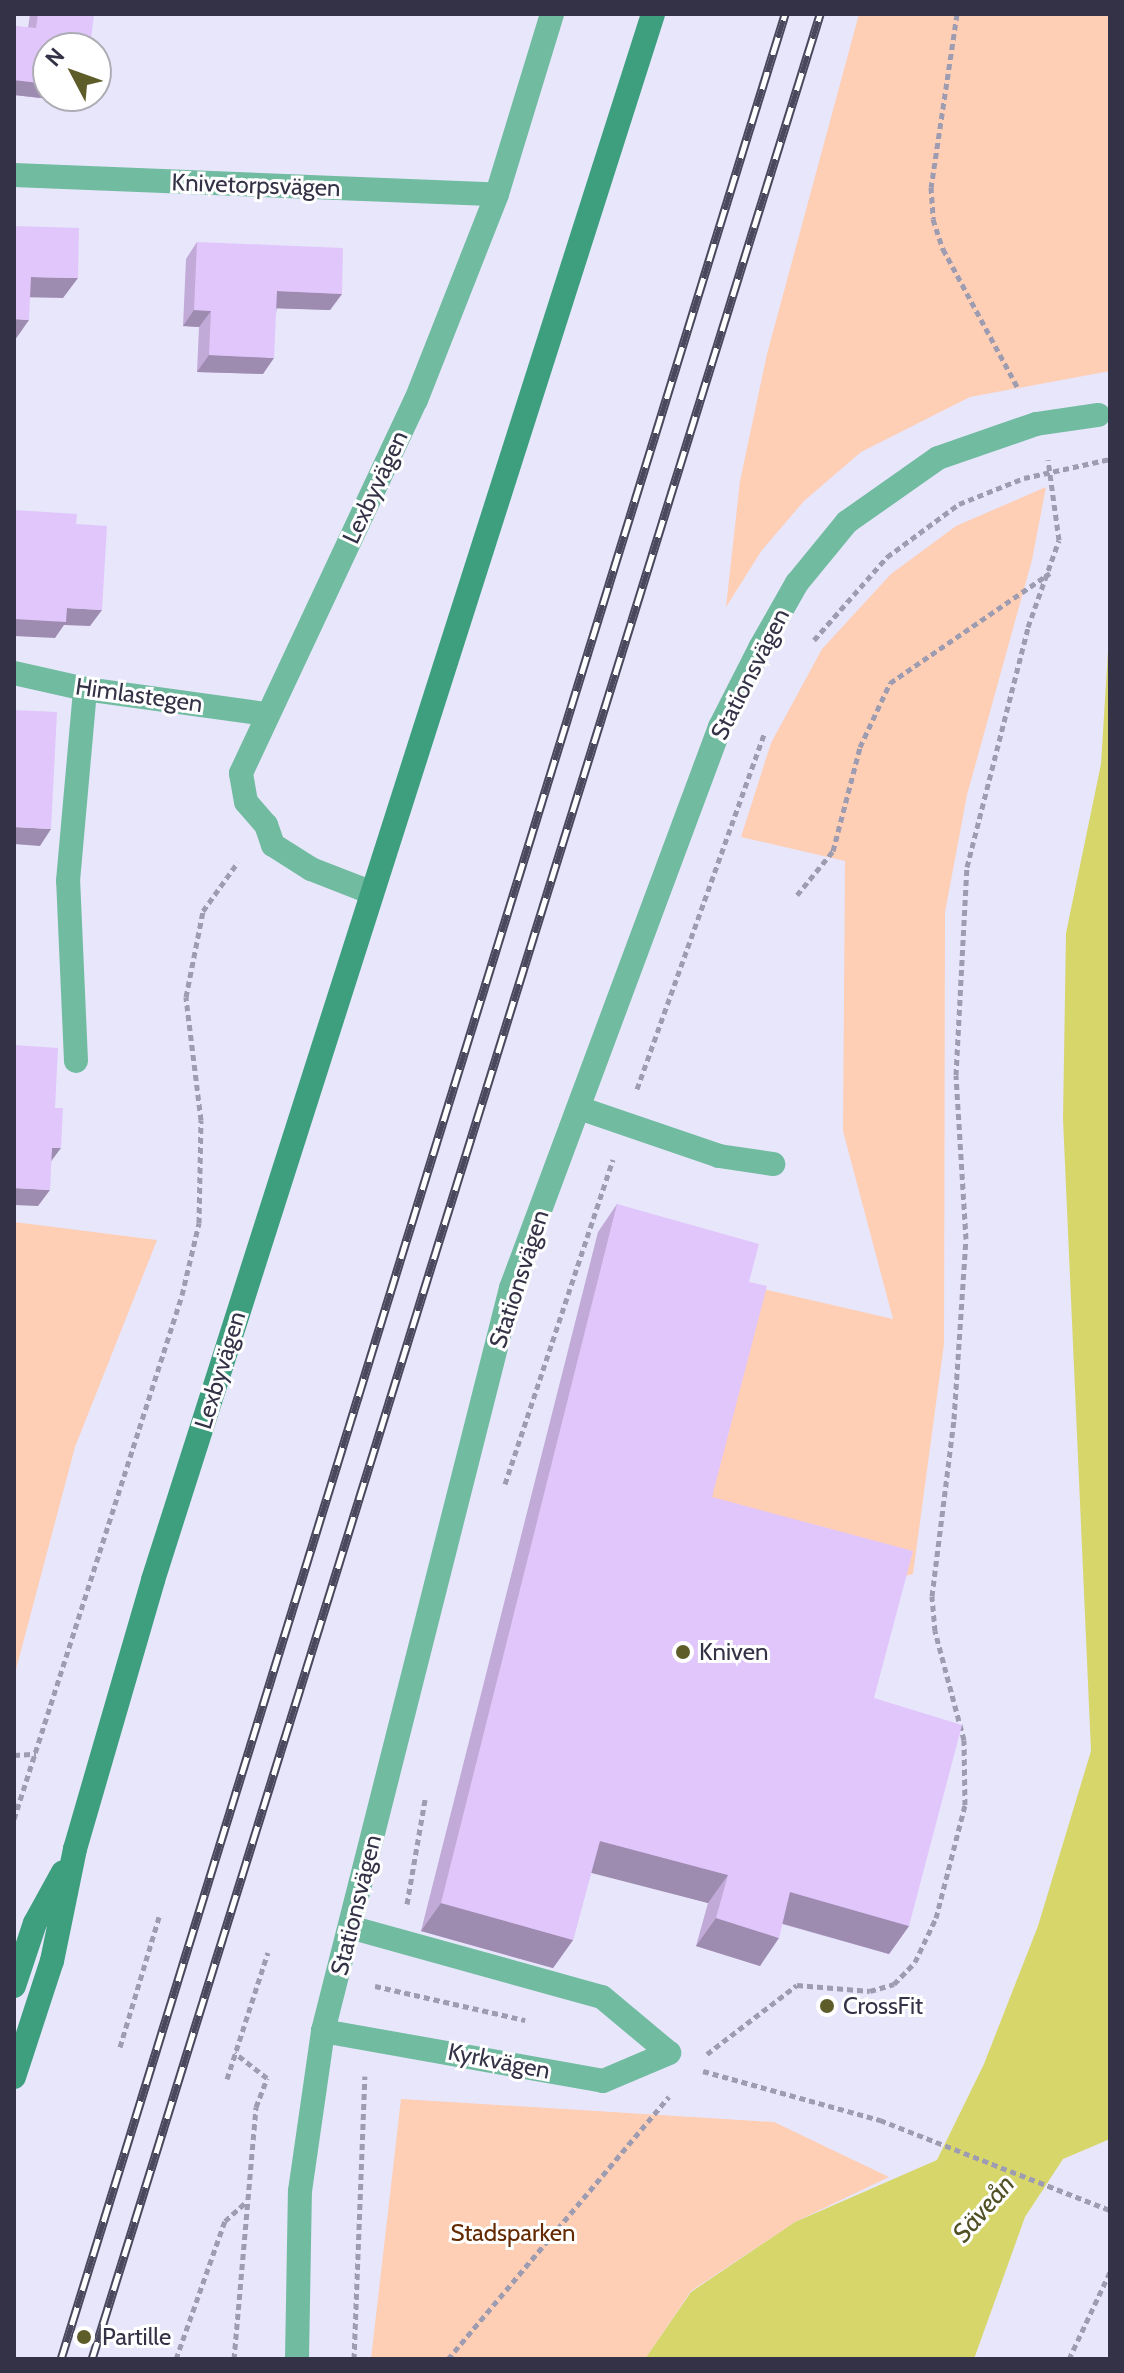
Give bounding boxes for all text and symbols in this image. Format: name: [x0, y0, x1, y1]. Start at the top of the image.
north arrow: [32, 32, 112, 112]
text: N: [40, 43, 70, 72]
street label: Knivetorpsvägen: [171, 168, 341, 202]
street label: Lexbyvägen: [336, 426, 414, 548]
street label: Stationsvägen: [705, 603, 795, 745]
street label: Himlastegen: [74, 672, 204, 718]
street label: Stationsvägen: [483, 1206, 555, 1352]
street label: Lexbyvägen: [188, 1308, 252, 1432]
place label: Kniven: [699, 1638, 768, 1666]
marker: Kniven: [674, 1643, 692, 1661]
street label: Stationsvägen: [325, 1832, 387, 1978]
place label: CrossFit: [843, 1992, 923, 2020]
marker: CrossFit: [818, 1997, 836, 2015]
street label: Kyrkvägen: [445, 2037, 553, 2085]
water label: Säveån: [946, 2169, 1022, 2249]
park label: Stadsparken: [451, 2219, 575, 2247]
place label: Partille: [102, 2323, 171, 2351]
marker: Partille: [73, 2326, 95, 2348]

